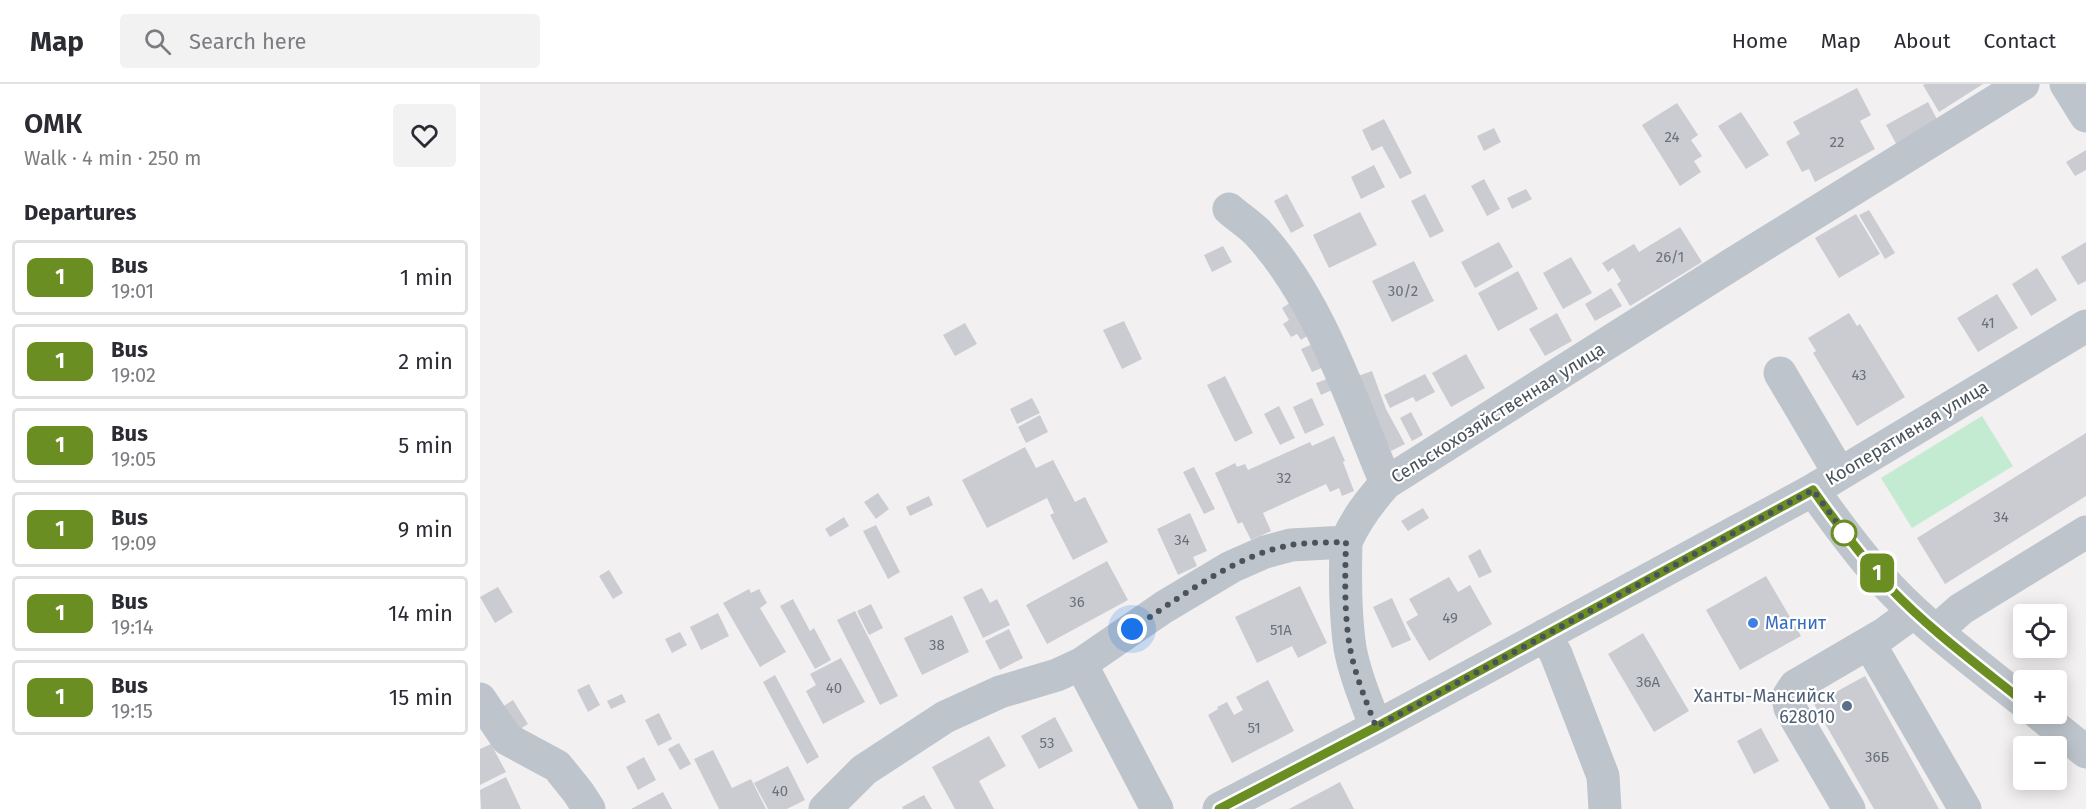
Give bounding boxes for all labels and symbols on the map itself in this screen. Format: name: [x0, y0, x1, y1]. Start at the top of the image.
house number: 24: [1664, 128, 1680, 146]
house number: 22: [1830, 133, 1844, 151]
house number: 26/1: [1656, 248, 1684, 266]
house number: 30/2: [1388, 282, 1418, 300]
house number: 41: [1981, 314, 1995, 332]
street label: Сельскохозяйственная улица: [1387, 338, 1609, 488]
house number: 43: [1851, 366, 1867, 384]
street label: Кооперативная улица: [1822, 376, 1992, 490]
house number: 32: [1277, 469, 1291, 487]
house number: 34: [1993, 508, 2009, 526]
unlabelled marker: [1831, 520, 1857, 546]
house number: 34: [1174, 531, 1190, 549]
line badge: 1: [1858, 554, 1896, 592]
house number: 36: [1069, 593, 1085, 611]
house number: 49: [1442, 609, 1458, 627]
place label: Магнит: [1765, 612, 1827, 634]
your location: [1117, 614, 1147, 644]
marker: Магнит: [1746, 616, 1760, 630]
house number: 51А: [1270, 621, 1292, 639]
house number: 38: [929, 636, 945, 654]
house number: 36А: [1636, 673, 1660, 691]
house number: 40: [826, 679, 842, 697]
place label: Ханты-Мансийск 628010: [1694, 685, 1836, 728]
marker: Ханты-Мансийск 628010: [1840, 699, 1854, 713]
house number: 51: [1247, 719, 1261, 737]
house number: 53: [1040, 734, 1054, 752]
house number: 36Б: [1865, 748, 1889, 766]
house number: 40: [772, 782, 788, 800]

